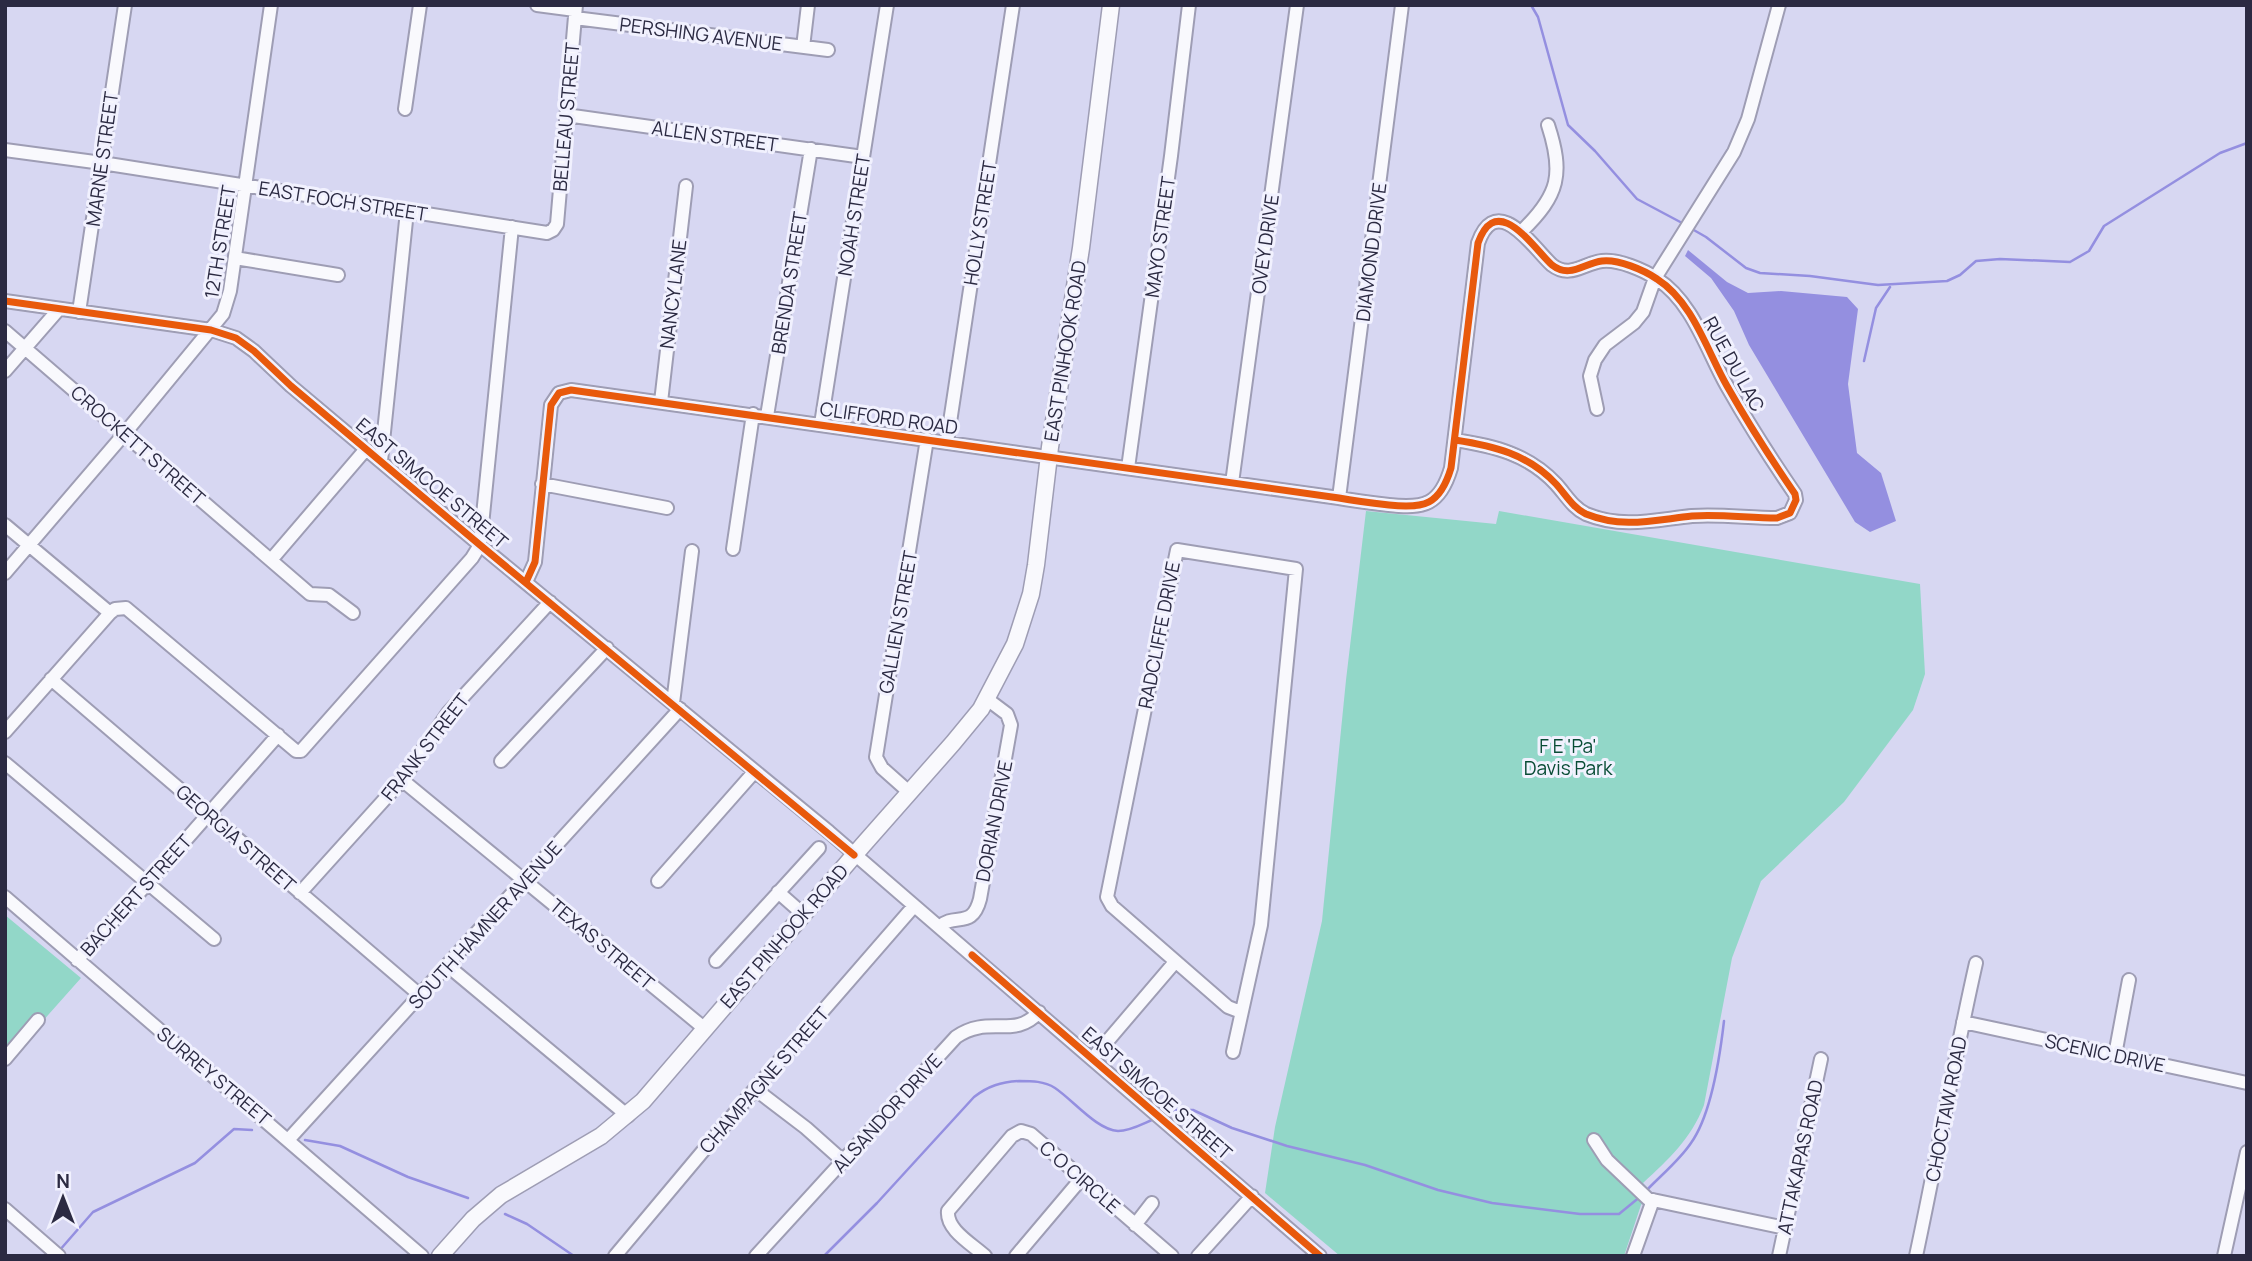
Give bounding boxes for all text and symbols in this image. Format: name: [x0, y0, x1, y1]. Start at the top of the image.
street label: PERSHING AVENUE: [618, 11, 784, 57]
street label: BELLEAU STREET: [547, 41, 586, 193]
street label: MARNE STREET: [80, 89, 124, 228]
street label: ALLEN STREET: [650, 114, 780, 158]
street label: NOAH STREET: [832, 151, 877, 278]
street label: HOLLY STREET: [957, 158, 1003, 287]
street label: MAYO STREET: [1139, 174, 1181, 299]
street label: EAST FOCH STREET: [257, 175, 430, 227]
street label: DIAMOND DRIVE: [1350, 181, 1392, 323]
street label: 12TH STREET: [198, 183, 242, 301]
street label: OVEY DRIVE: [1245, 192, 1285, 296]
street label: BRENDA STREET: [765, 209, 813, 356]
street label: NANCY LANE: [653, 238, 693, 350]
street label: EAST PINHOOK ROAD: [1038, 259, 1092, 443]
street label: RUE DU LAC: [1697, 312, 1771, 416]
street label: CROCKETT STREET: [65, 379, 211, 511]
street label: CLIFFORD ROAD: [818, 395, 960, 441]
street label: EAST SIMCOE STREET: [351, 412, 514, 555]
street label: GALLIEN STREET: [873, 548, 923, 695]
street label: RADCLIFFE DRIVE: [1132, 559, 1186, 711]
street label: FRANK STREET: [375, 688, 475, 806]
park label: F E 'Pa' Davis Park: [1524, 733, 1613, 781]
street label: DORIAN DRIVE: [969, 758, 1019, 884]
street label: GEORGIA STREET: [170, 779, 302, 898]
street label: BACHERT STREET: [74, 828, 198, 961]
street label: SOUTH HAMNER AVENUE: [402, 835, 568, 1015]
street label: EAST PINHOOK ROAD: [714, 858, 854, 1014]
street label: TEXAS STREET: [544, 893, 660, 996]
street label: CHAMPAGNE STREET: [693, 1001, 835, 1159]
street label: SURREY STREET: [151, 1021, 277, 1132]
street label: EAST SIMCOE STREET: [1076, 1021, 1238, 1166]
street label: SCENIC DRIVE: [2042, 1028, 2168, 1078]
street label: CHOCTAW ROAD: [1919, 1034, 1973, 1184]
street label: ALSANDOR DRIVE: [826, 1048, 948, 1178]
street label: ATTAKAPAS ROAD: [1771, 1077, 1829, 1237]
street label: C O CIRCLE: [1034, 1135, 1126, 1219]
north arrow: [28, 1163, 98, 1233]
text: N: [56, 1168, 70, 1194]

